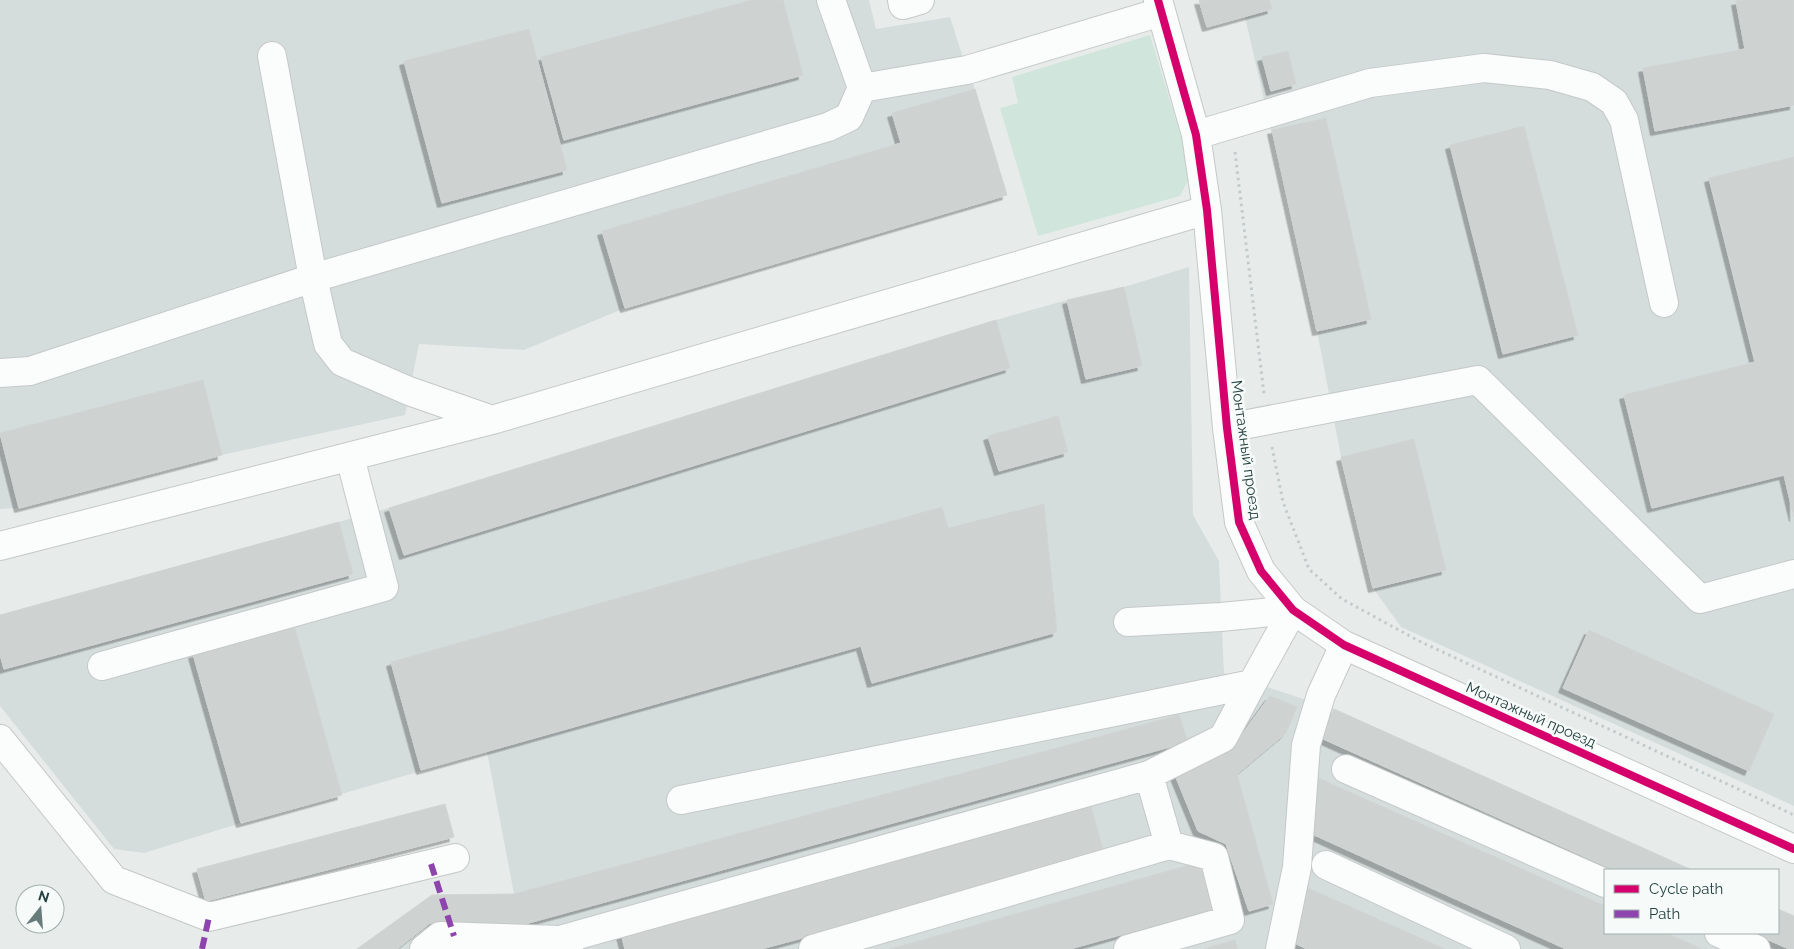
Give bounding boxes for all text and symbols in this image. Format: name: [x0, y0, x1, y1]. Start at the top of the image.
street label: Монтажный проезд: [1227, 379, 1265, 521]
street label: Монтажный проезд: [1463, 678, 1599, 752]
legend: [1604, 869, 1779, 934]
text: Cycle path: [1649, 880, 1723, 898]
north arrow: [15, 884, 65, 934]
text: N: [36, 887, 51, 906]
text: Path: [1649, 905, 1680, 923]

